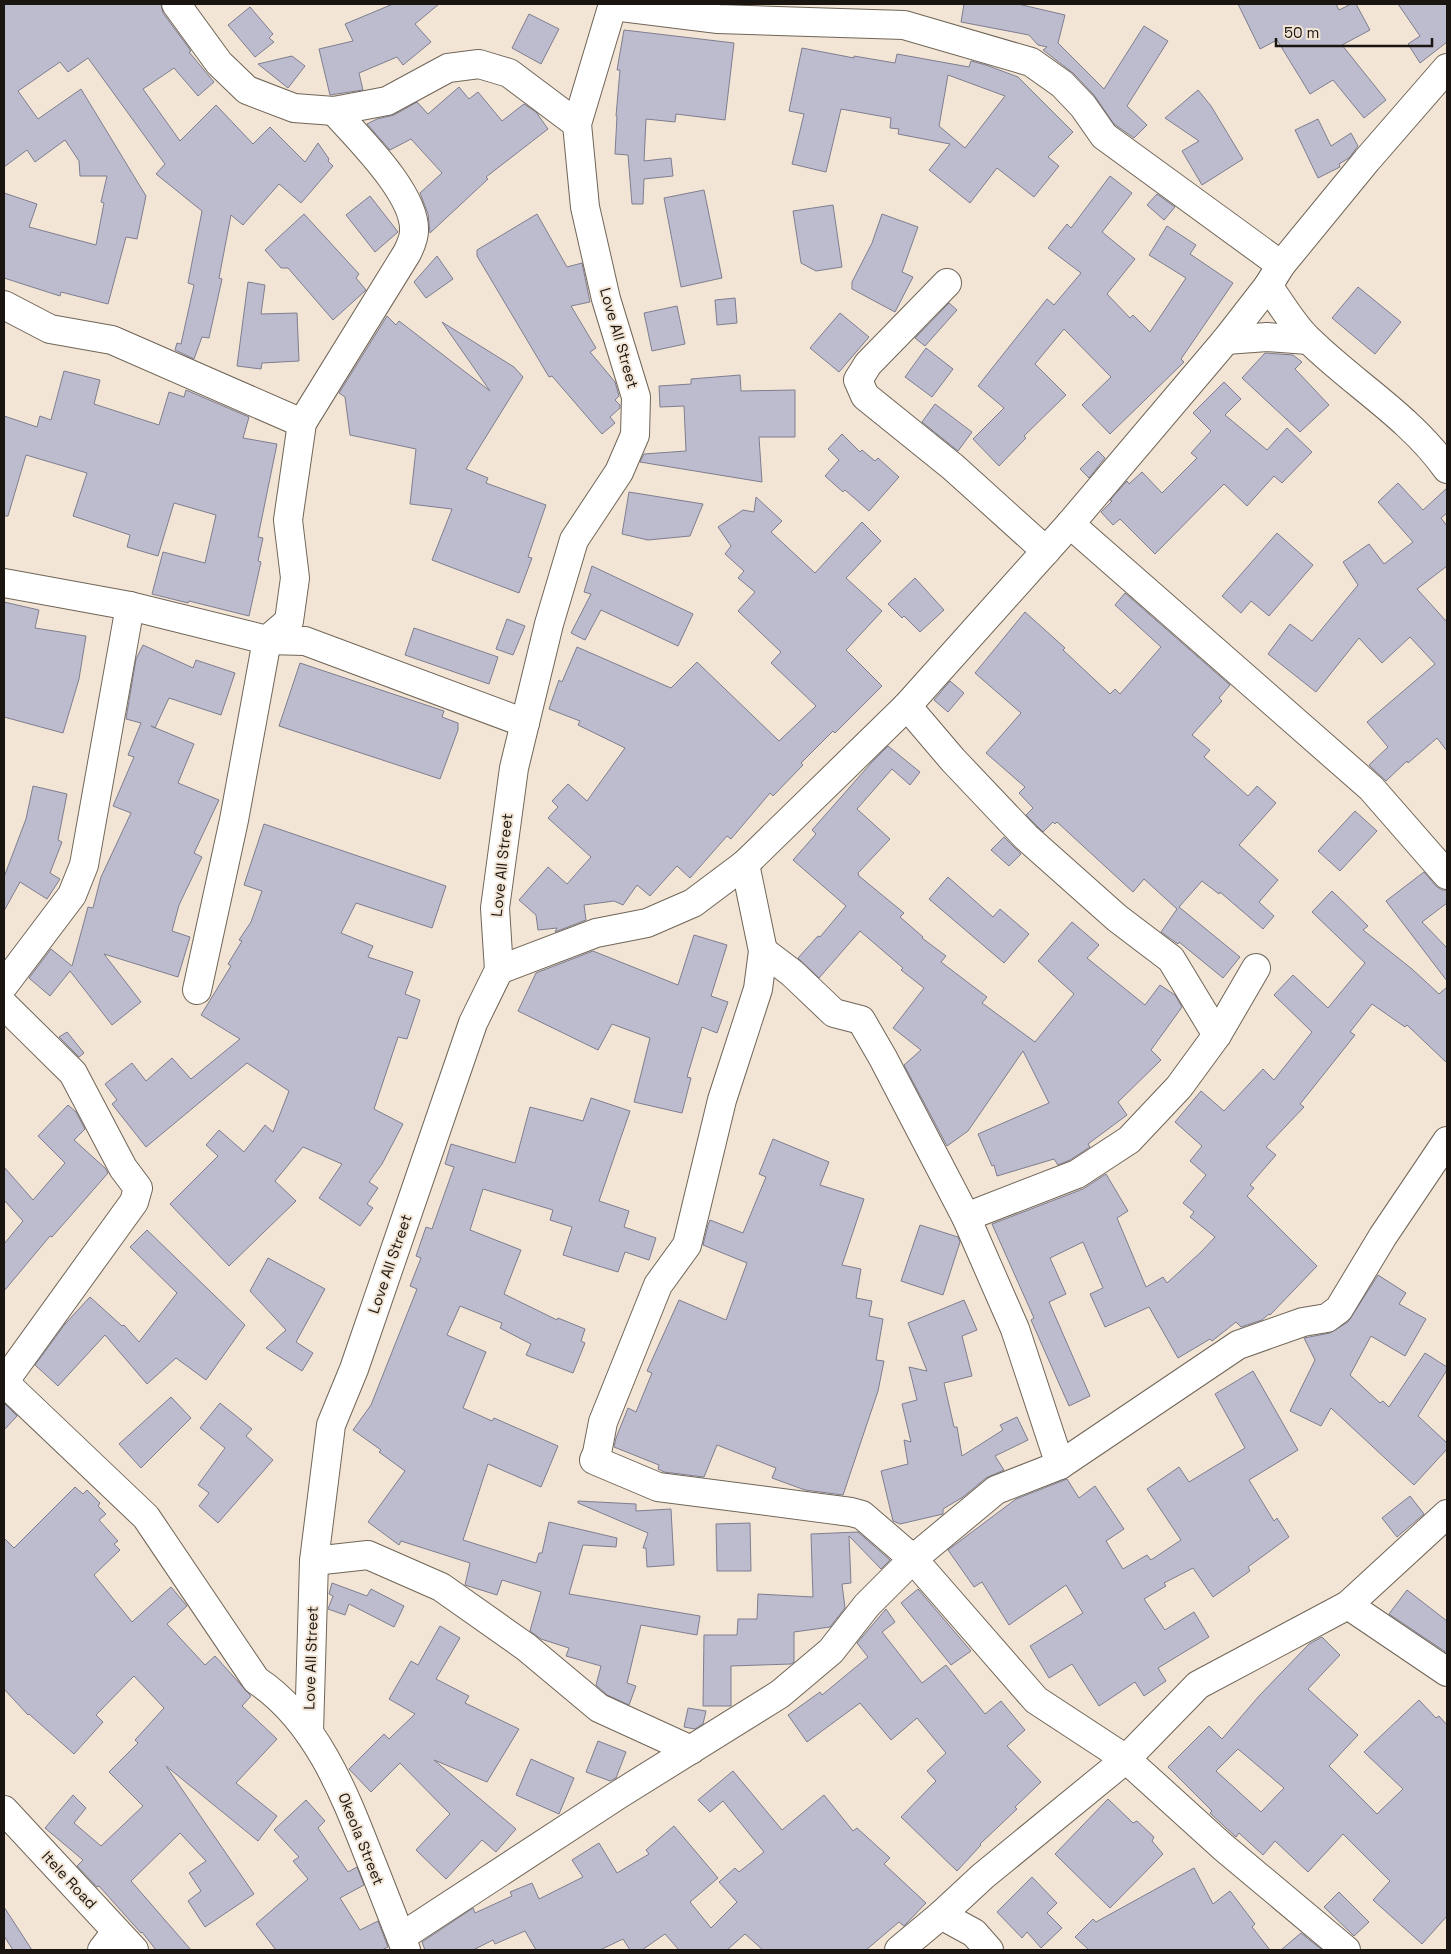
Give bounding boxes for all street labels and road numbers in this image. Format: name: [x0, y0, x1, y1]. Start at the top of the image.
street label: Love All Street: [596, 285, 643, 391]
street label: Love All Street: [487, 812, 516, 918]
street label: Love All Street: [364, 1212, 415, 1316]
street label: Love All Street: [299, 1606, 322, 1710]
street label: Okeola Street: [334, 1790, 389, 1888]
street label: Itele Road: [38, 1847, 101, 1913]

